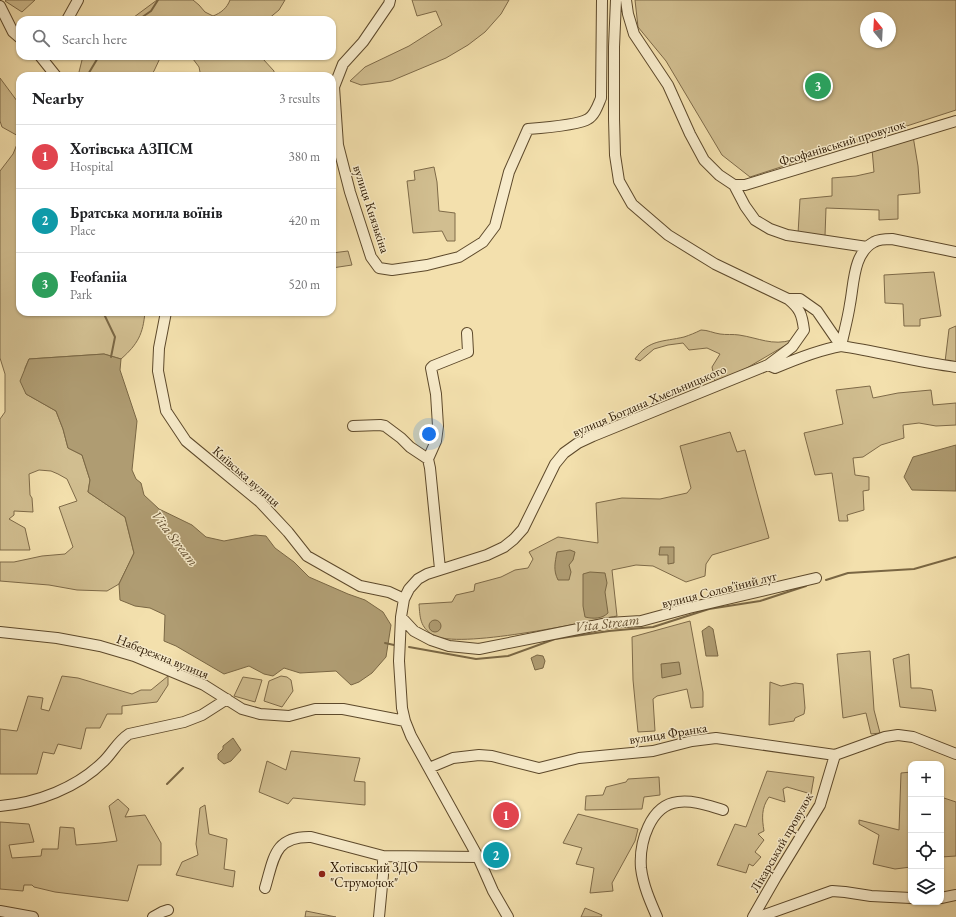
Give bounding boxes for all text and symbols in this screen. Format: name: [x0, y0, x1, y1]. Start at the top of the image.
north arrow: [860, 12, 896, 48]
search box: [16, 16, 336, 60]
icon: search: [30, 27, 52, 49]
text: Search here: [62, 29, 127, 48]
pin: 3: [805, 71, 831, 101]
text: Nearby: [32, 87, 84, 109]
text: 3 results: [279, 90, 320, 107]
street label: Феофанівський провулок: [777, 115, 908, 170]
text: Хотівська АЗПСМ: [70, 139, 193, 158]
text: 1: [42, 148, 48, 165]
text: 380 m: [289, 148, 320, 165]
text: Hospital: [70, 158, 114, 175]
street label: вулиця Князькіна: [349, 163, 394, 256]
text: Братська могила воїнів: [70, 203, 222, 222]
text: 2: [42, 212, 48, 229]
text: 420 m: [289, 212, 320, 229]
text: Place: [70, 222, 96, 239]
text: Feofaniia: [70, 267, 127, 286]
text: 3: [42, 276, 48, 293]
text: 520 m: [289, 276, 320, 293]
text: Park: [70, 286, 92, 303]
street label: вулиця Богдана Хмельницького: [570, 360, 729, 441]
your location: [419, 424, 439, 444]
street label: Київська вулиця: [209, 442, 284, 511]
water label: Vita Stream: [148, 507, 202, 569]
street label: вулиця Солов'їний луг: [660, 567, 779, 612]
water label: Vita Stream: [573, 610, 641, 636]
street label: Набережна вулиця: [114, 630, 212, 683]
street label: вулиця Франка: [628, 719, 709, 748]
map controls: [908, 761, 944, 905]
button: +: [908, 761, 944, 797]
street label: Лікарський провулок: [746, 789, 817, 895]
button: −: [908, 797, 944, 833]
pin: 1: [493, 800, 519, 830]
button: locate: [908, 833, 944, 869]
pin: 2: [483, 840, 509, 870]
place label: Хотівський ЗДО "Струмочок": [329, 859, 418, 891]
marker: Хотівський ЗДО "Струмочок": [317, 869, 327, 879]
button: layers: [908, 869, 944, 905]

